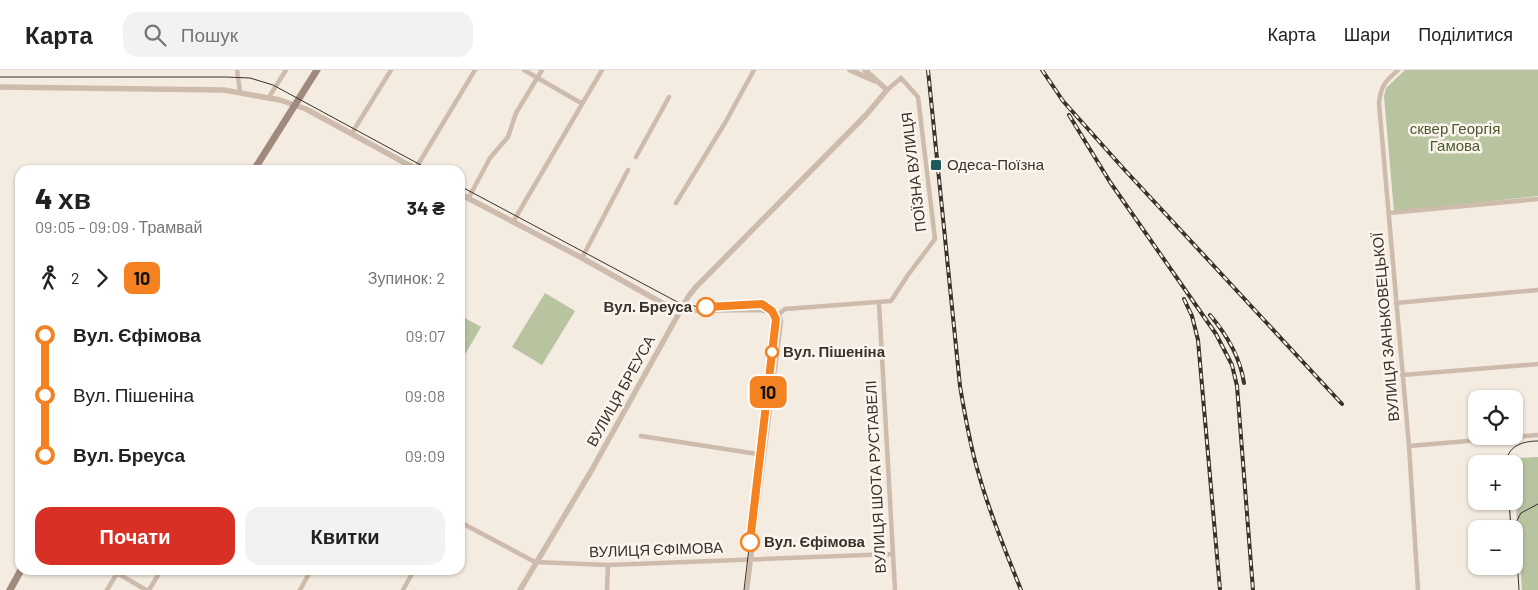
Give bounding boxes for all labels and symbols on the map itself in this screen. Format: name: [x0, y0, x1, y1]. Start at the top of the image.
street label: ПОЇЗНА ВУЛИЦЯ: [897, 111, 929, 233]
park label: сквер Георгія Гамова: [1410, 119, 1500, 154]
place label: Одеса-Поїзна: [947, 155, 1045, 173]
marker: Одеса-Поїзна: [929, 158, 943, 172]
street label: ВУЛИЦЯ ЗАНЬКОВЕЦЬКОЇ: [1368, 231, 1402, 422]
place label: Вул. Бреуса: [604, 297, 693, 315]
marker: Вул. Бреуса: [696, 297, 716, 317]
street label: ВУЛИЦЯ БРЕУСА: [582, 332, 658, 449]
place label: Вул. Пішеніна: [783, 342, 886, 360]
marker: Вул. Пішеніна: [765, 345, 779, 359]
line badge: 10: [746, 376, 790, 408]
street label: ВУЛИЦЯ ШОТА РУСТАВЕЛІ: [861, 380, 889, 574]
marker: Вул. Єфімова: [740, 532, 760, 552]
place label: Вул. Єфімова: [764, 532, 866, 550]
street label: ВУЛИЦЯ ЄФІМОВА: [589, 538, 723, 560]

